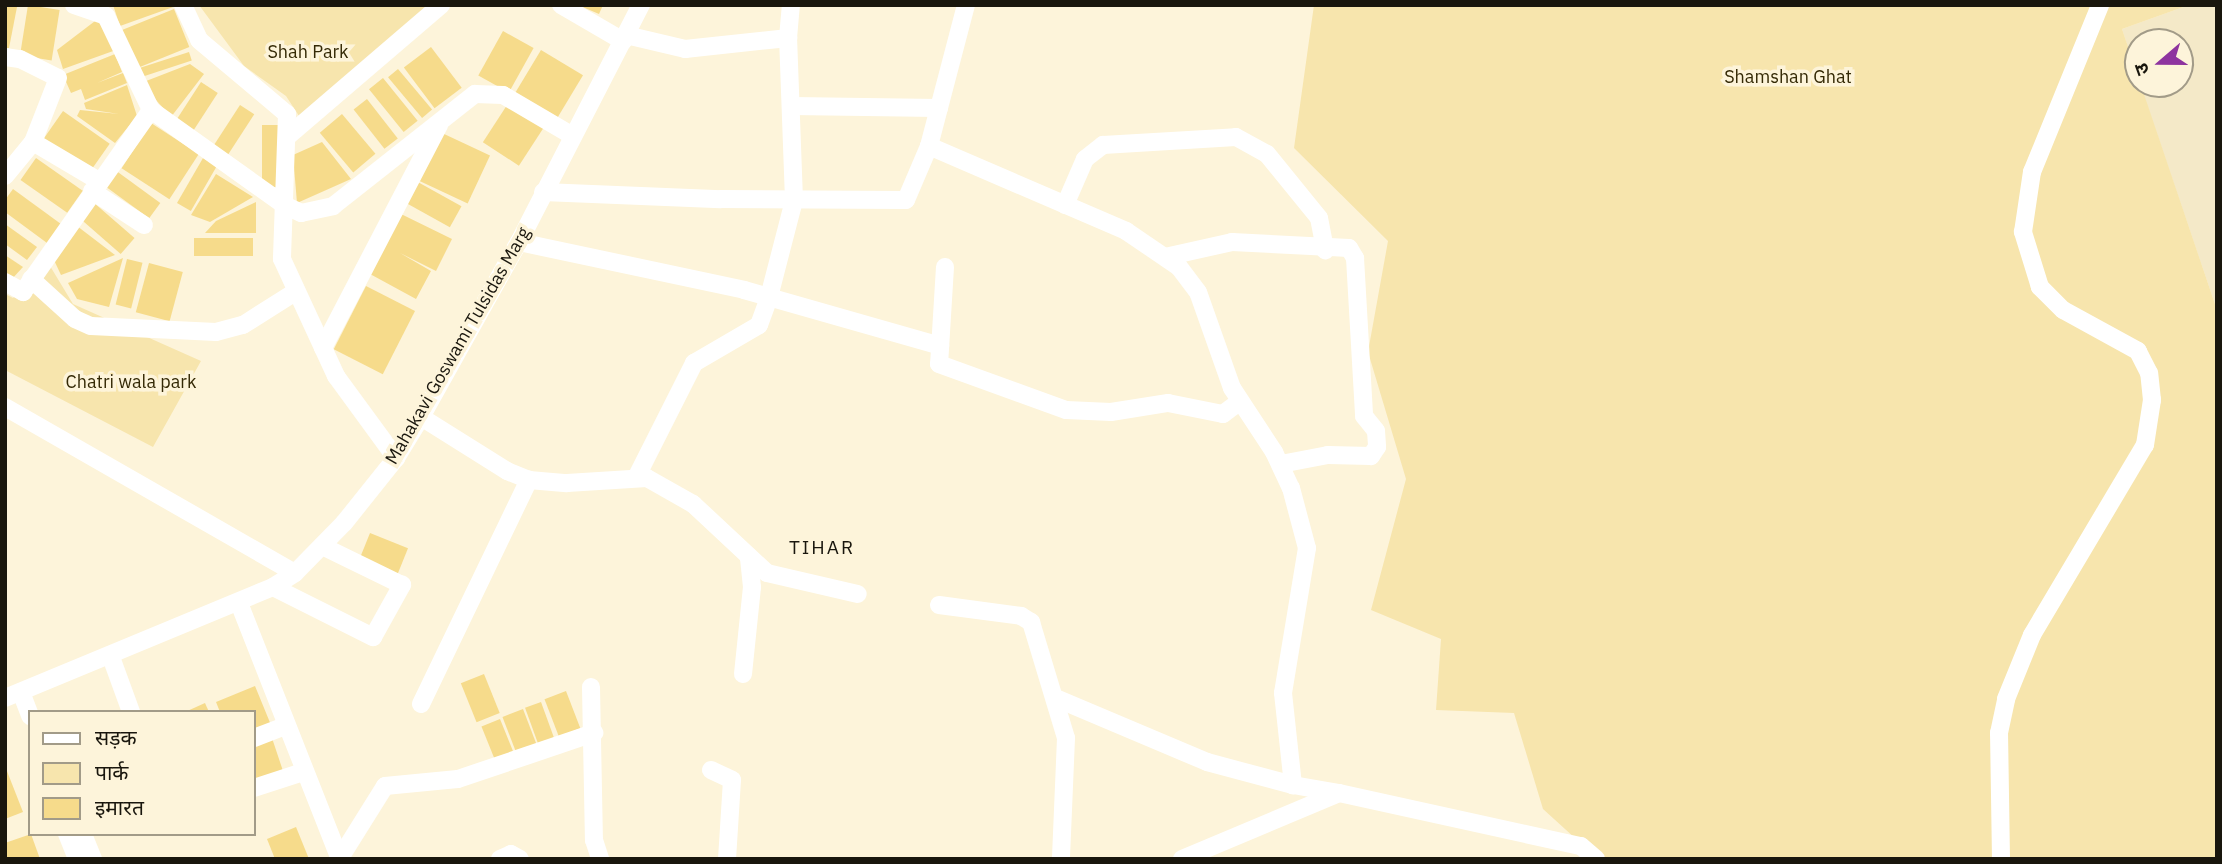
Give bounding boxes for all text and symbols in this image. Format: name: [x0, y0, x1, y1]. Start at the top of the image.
north arrow: [2124, 28, 2194, 98]
park label: Shah Park: [267, 41, 349, 63]
text: उ: [2128, 60, 2154, 79]
park label: Shamshan Ghat: [1724, 66, 1852, 88]
street label: Mahakavi Goswami Tulsidas Marg: [381, 224, 535, 468]
park label: Chatri wala park: [66, 371, 196, 393]
district label: TIHAR: [790, 537, 854, 559]
legend: [28, 710, 256, 836]
text: सड़क: [95, 723, 137, 751]
text: पार्क: [95, 758, 129, 786]
text: इमारत: [95, 793, 144, 821]

